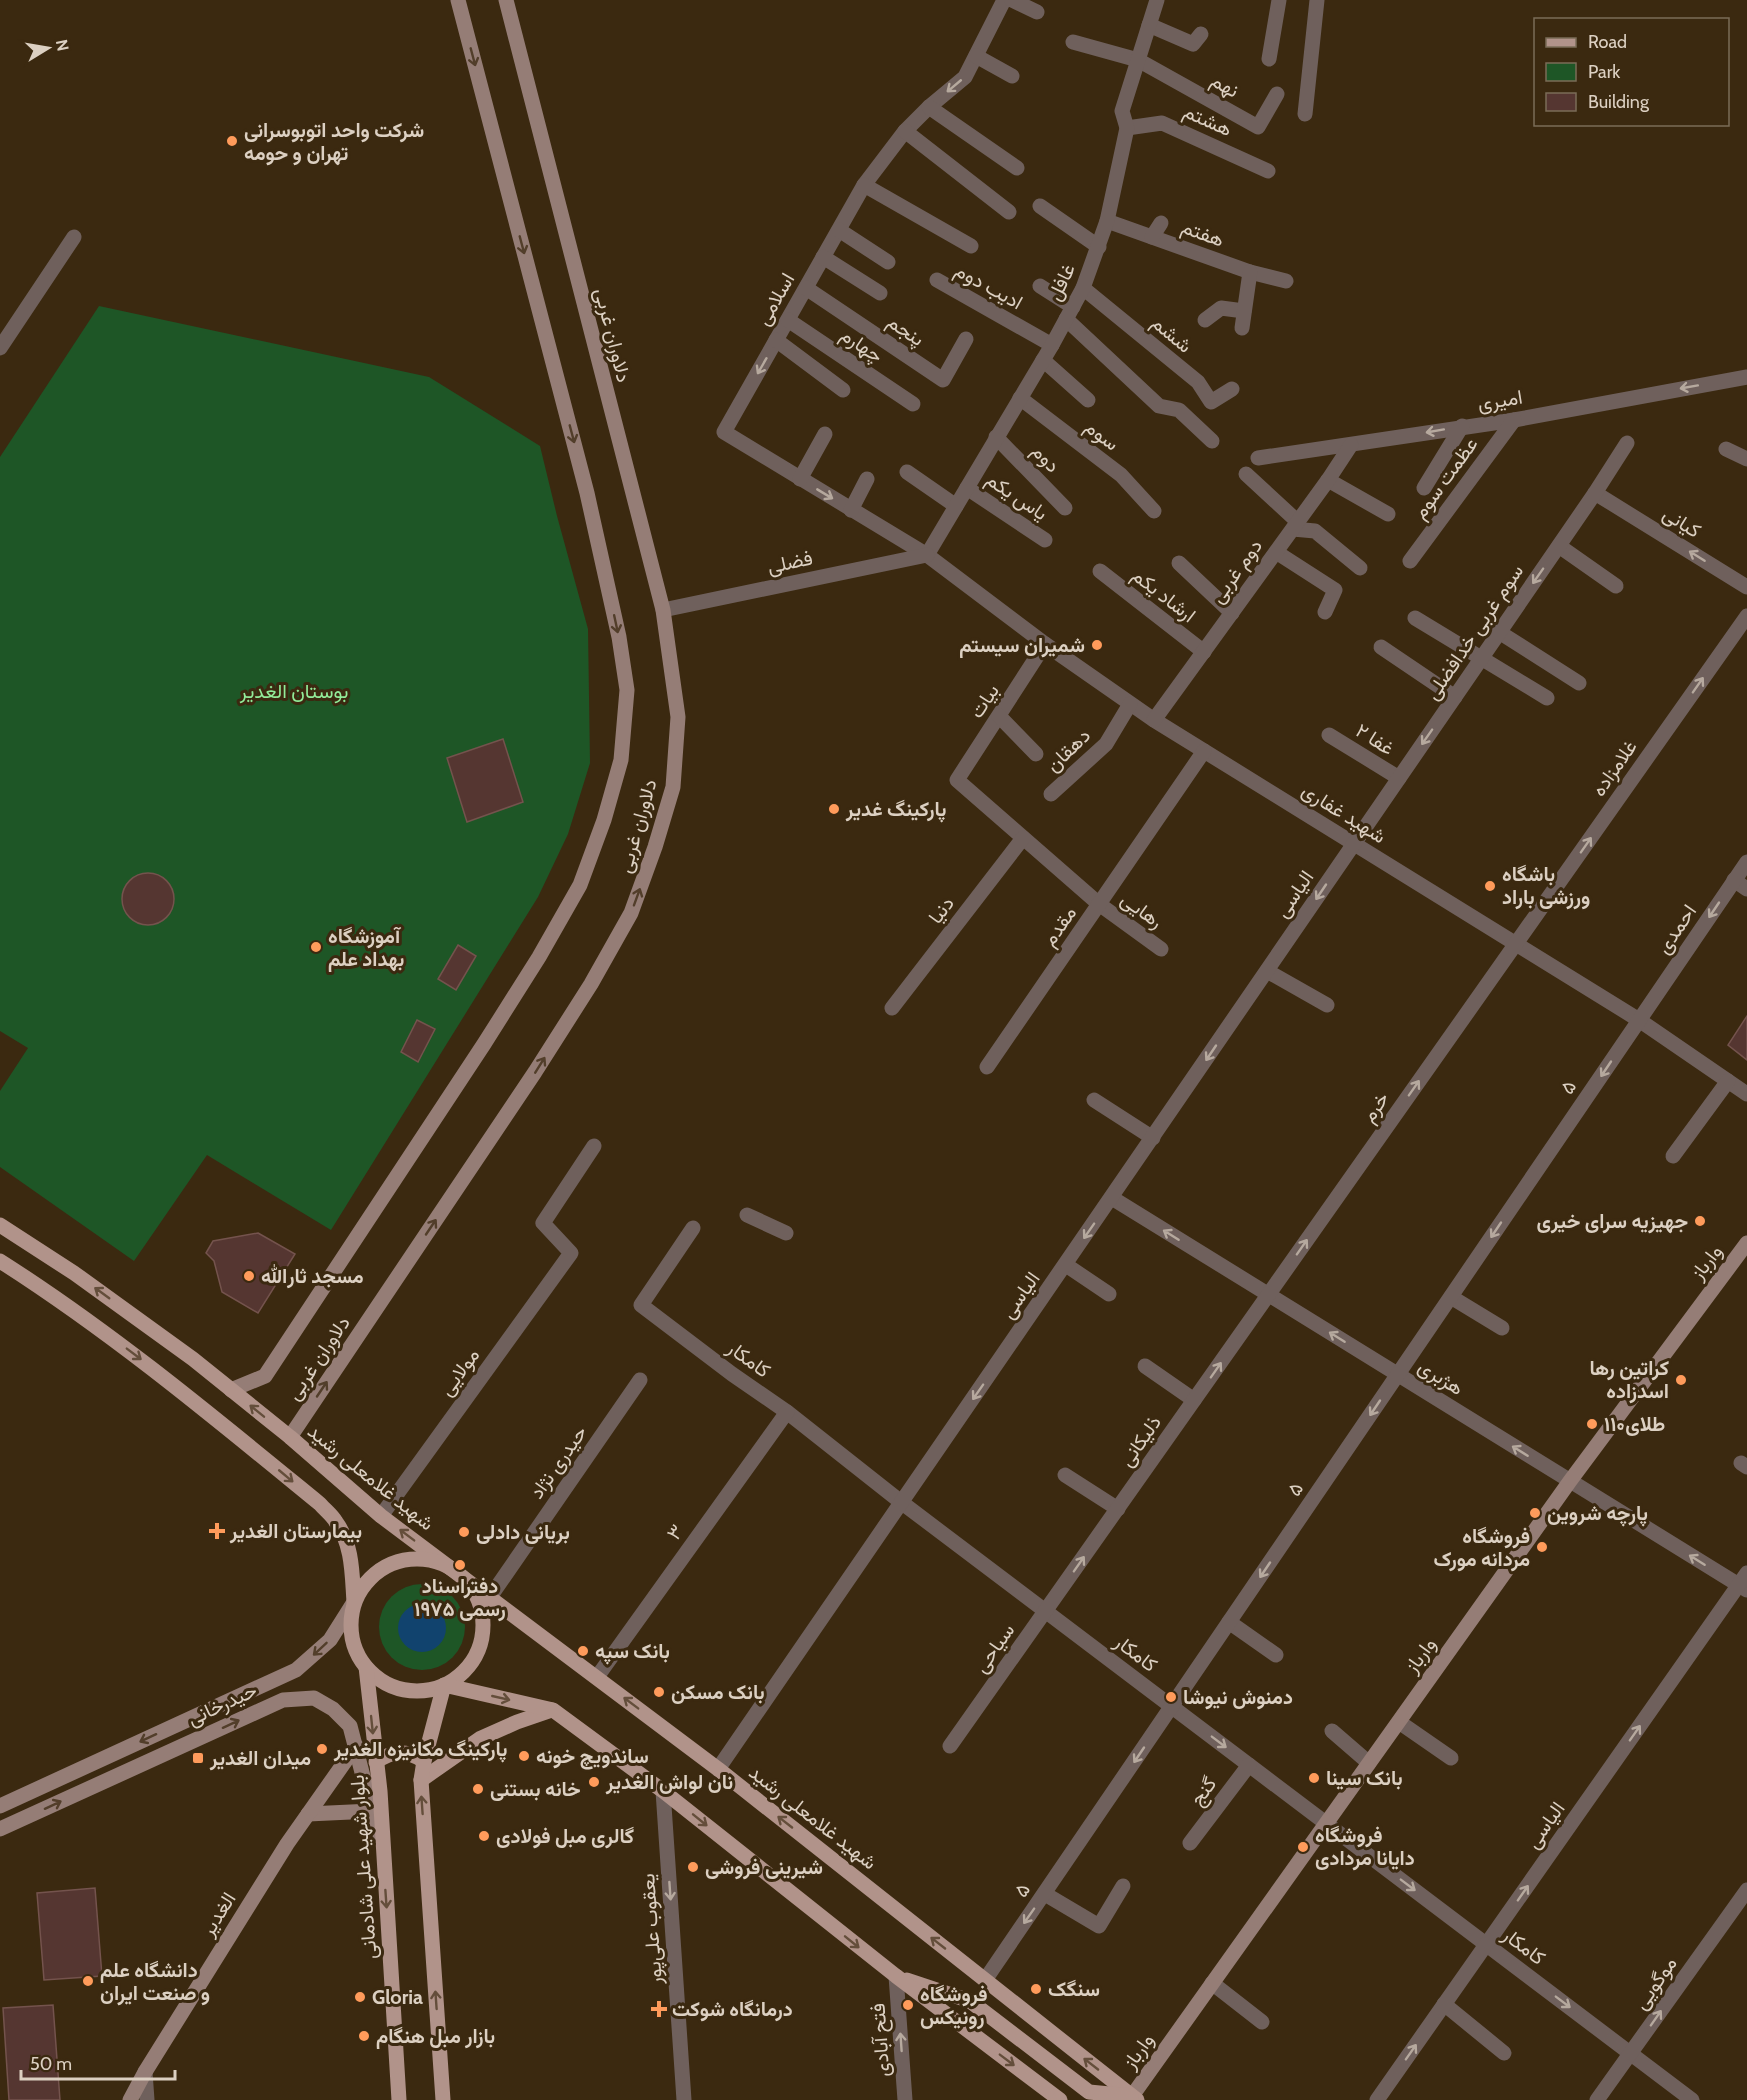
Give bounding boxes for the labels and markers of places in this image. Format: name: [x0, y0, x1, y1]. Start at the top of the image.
place label: شرکت واحد اتوبوسرانی تهران و حومه: [244, 118, 424, 166]
marker: شرکت واحد اتوبوسرانی تهران و حومه: [225, 134, 239, 148]
place label: شمیران سیستم: [959, 633, 1085, 658]
marker: شمیران سیستم: [1090, 638, 1104, 652]
place label: پارکینگ غدیر: [845, 797, 946, 823]
marker: پارکینگ غدیر: [827, 802, 841, 816]
place label: باشگاه ورزشی باراد: [1502, 862, 1590, 910]
marker: باشگاه ورزشی باراد: [1483, 879, 1497, 893]
place label: آموزشگاه بهداد علم: [328, 924, 404, 972]
marker: آموزشگاه بهداد علم: [309, 940, 323, 954]
place label: جهیزیه سرای خیری: [1536, 1209, 1688, 1234]
marker: جهیزیه سرای خیری: [1693, 1214, 1707, 1228]
place label: مسجد ثارالله: [261, 1264, 364, 1289]
marker: مسجد ثارالله: [242, 1269, 256, 1283]
place label: کراتین رها اسدزاده: [1590, 1356, 1669, 1404]
marker: کراتین رها اسدزاده: [1674, 1373, 1688, 1387]
place label: طلای۱۱۰: [1604, 1412, 1665, 1436]
marker: طلای۱۱۰: [1585, 1417, 1599, 1431]
place label: پارچه شروین: [1547, 1501, 1648, 1527]
marker: پارچه شروین: [1528, 1506, 1542, 1520]
place label: بیمارستان الغدیر: [229, 1519, 362, 1544]
place label: بریانی دادلی: [476, 1520, 570, 1545]
marker: بیمارستان الغدیر: [208, 1522, 226, 1540]
place label: فروشگاه مردانه مورک: [1433, 1524, 1530, 1572]
marker: بریانی دادلی: [457, 1525, 471, 1539]
marker: فروشگاه مردانه مورک: [1535, 1540, 1549, 1554]
marker: دفتراسناد رسمی ۱۹۷۵: [453, 1558, 467, 1572]
place label: دفتراسناد رسمی ۱۹۷۵: [414, 1574, 506, 1622]
place label: بانک سپه: [595, 1639, 670, 1665]
marker: بانک سپه: [576, 1644, 590, 1658]
place label: بانک مسکن: [671, 1680, 765, 1704]
marker: بانک مسکن: [652, 1685, 666, 1699]
place label: دمنوش نیوشا: [1183, 1685, 1293, 1710]
marker: دمنوش نیوشا: [1164, 1690, 1178, 1704]
place label: پارکینگ مکانیزه الغدیر: [333, 1737, 507, 1763]
marker: پارکینگ مکانیزه الغدیر: [315, 1742, 329, 1756]
place label: ساندویچ خونه: [536, 1744, 649, 1770]
place label: میدان الغدیر: [209, 1746, 311, 1771]
marker: ساندویچ خونه: [517, 1749, 531, 1763]
marker: میدان الغدیر: [191, 1751, 205, 1765]
place label: بانک سینا: [1326, 1766, 1402, 1790]
place label: نان لواش الغدیر: [605, 1770, 733, 1795]
marker: بانک سینا: [1307, 1771, 1321, 1785]
marker: نان لواش الغدیر: [587, 1775, 601, 1789]
place label: خانه بستنی: [490, 1777, 581, 1801]
marker: خانه بستنی: [471, 1782, 485, 1796]
place label: فروشگاه دایانا مردادی: [1315, 1823, 1415, 1871]
place label: گالری مبل فولادی: [496, 1824, 634, 1849]
marker: گالری مبل فولادی: [477, 1829, 491, 1843]
marker: فروشگاه دایانا مردادی: [1296, 1840, 1310, 1854]
place label: شیرینی فروشی: [705, 1855, 823, 1880]
marker: شیرینی فروشی: [686, 1860, 700, 1874]
place label: دانشگاه علم و صنعت ایران: [100, 1958, 210, 2006]
marker: دانشگاه علم و صنعت ایران: [81, 1974, 95, 1988]
place label: سنگک: [1048, 1977, 1100, 2001]
place label: فروشگاه رونیکس: [920, 1982, 988, 2030]
marker: سنگک: [1029, 1982, 1043, 1996]
place label: Gloria: [372, 1985, 423, 2009]
marker: Gloria: [353, 1990, 367, 2004]
place label: درمانگاه شوکت: [672, 1997, 793, 2022]
marker: فروشگاه رونیکس: [901, 1998, 915, 2012]
marker: درمانگاه شوکت: [650, 2000, 668, 2018]
place label: بازار مبل هنگام: [376, 2024, 495, 2049]
marker: بازار مبل هنگام: [357, 2029, 371, 2043]

